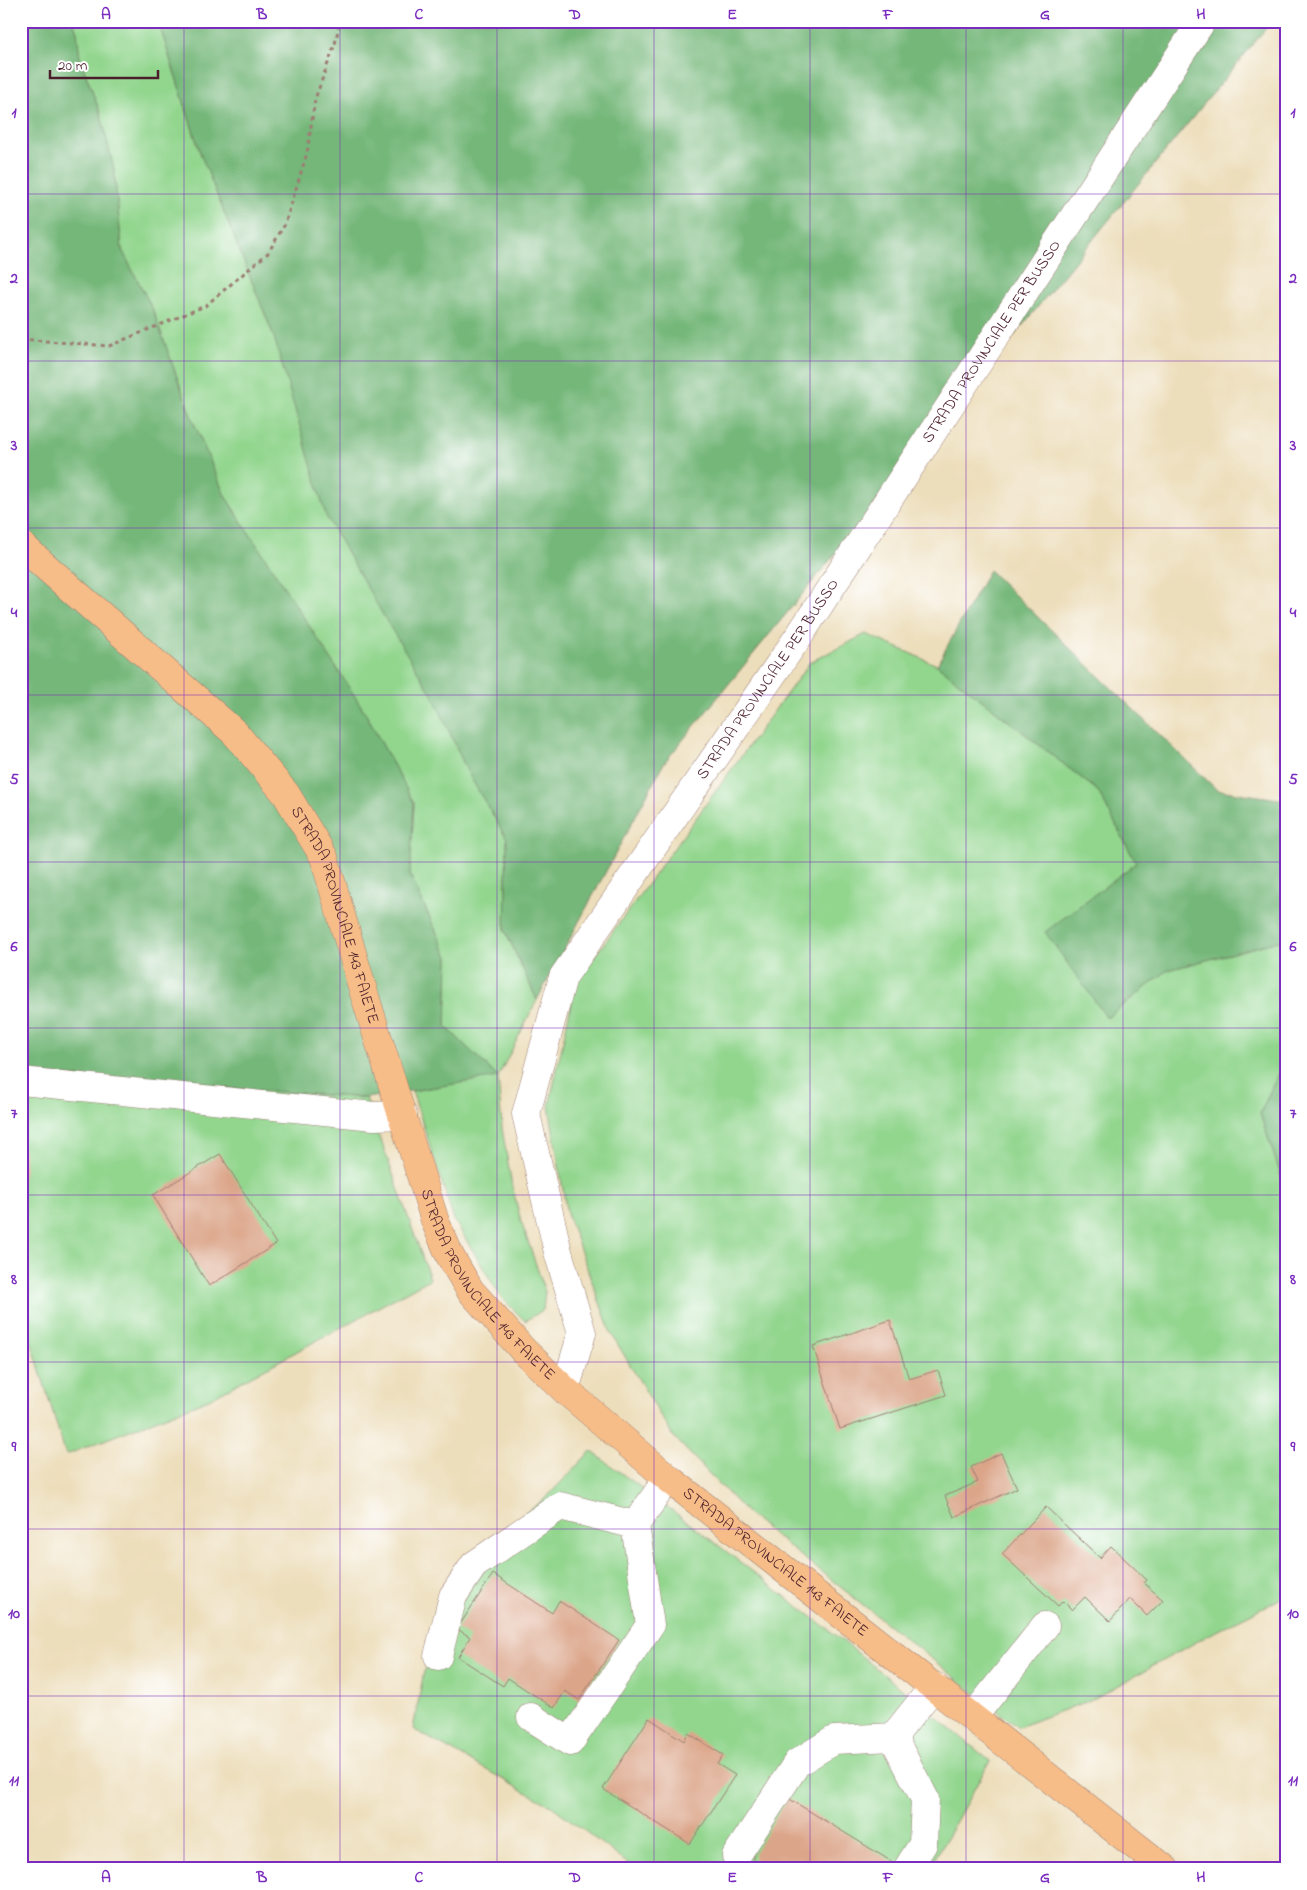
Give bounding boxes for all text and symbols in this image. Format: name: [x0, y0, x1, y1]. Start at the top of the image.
text: A: [101, 3, 111, 27]
text: B: [256, 3, 268, 27]
text: C: [415, 3, 424, 27]
text: D: [568, 3, 581, 27]
text: E: [727, 3, 737, 27]
text: F: [882, 3, 894, 27]
text: G: [1040, 3, 1050, 27]
text: H: [1196, 3, 1206, 27]
scale bar: [50, 48, 158, 80]
text: 20 m: [58, 55, 88, 77]
text: 1: [11, 101, 17, 125]
text: 1: [1290, 101, 1296, 125]
street label: STRADA PROVINCIALE PER BUSSO: [916, 235, 1067, 448]
text: 2: [9, 267, 18, 291]
text: 2: [1288, 267, 1297, 291]
text: 3: [10, 434, 18, 458]
text: 3: [1289, 434, 1297, 458]
street label: STRADA PROVINCIALE PER BUSSO: [691, 574, 845, 785]
text: 4: [10, 601, 18, 625]
text: 4: [1289, 601, 1297, 625]
text: 5: [9, 768, 19, 792]
text: 5: [1288, 768, 1298, 792]
street label: STRADA PROVINCIALE 143 FAIETE: [284, 802, 385, 1027]
text: 6: [9, 935, 18, 959]
text: 6: [1288, 935, 1297, 959]
text: 7: [11, 1102, 18, 1126]
text: 7: [1290, 1102, 1297, 1126]
street label: STRADA PROVINCIALE 143 FAIETE: [414, 1186, 560, 1386]
text: 8: [10, 1268, 17, 1292]
text: 8: [1289, 1268, 1296, 1292]
text: 9: [11, 1435, 17, 1459]
text: 9: [1290, 1435, 1296, 1459]
street label: STRADA PROVINCIALE 143 FAIETE: [677, 1482, 873, 1643]
text: 10: [8, 1602, 20, 1626]
text: 10: [1287, 1602, 1299, 1626]
text: 11: [9, 1769, 20, 1793]
text: 11: [1288, 1769, 1299, 1793]
text: A: [101, 1866, 111, 1890]
text: B: [256, 1866, 268, 1890]
text: C: [415, 1866, 424, 1890]
text: D: [568, 1866, 581, 1890]
text: E: [727, 1866, 737, 1890]
text: F: [882, 1866, 894, 1890]
text: G: [1040, 1866, 1050, 1890]
text: H: [1196, 1866, 1206, 1890]

